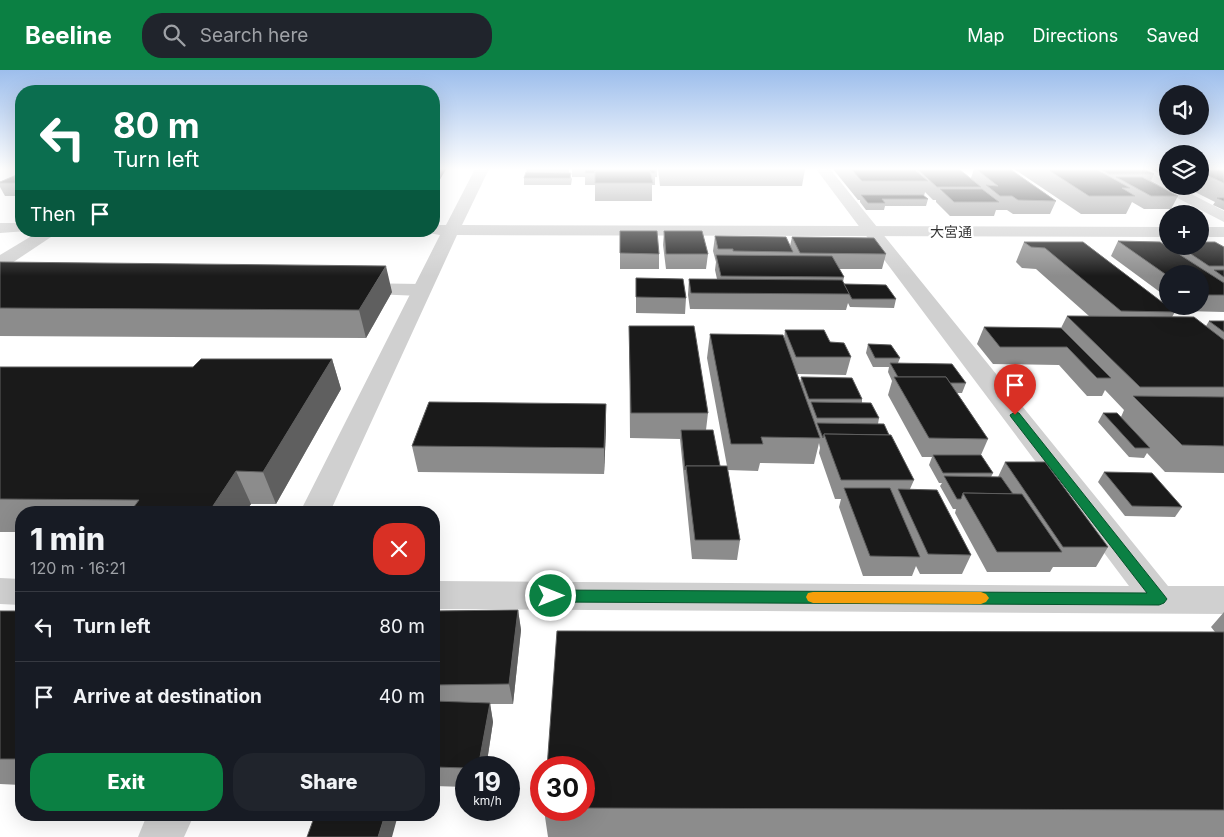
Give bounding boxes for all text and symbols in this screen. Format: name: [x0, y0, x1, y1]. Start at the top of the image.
search box: [142, 13, 492, 58]
text: Beeline: [25, 21, 112, 50]
icon: search: [160, 21, 188, 49]
text: Search here: [200, 24, 308, 47]
text: Map: [967, 25, 1005, 46]
text: Directions: [1033, 25, 1118, 46]
text: Saved: [1146, 25, 1199, 46]
map controls: [1159, 85, 1209, 315]
button: sound: [1159, 85, 1209, 135]
text: 80 m: [113, 104, 200, 146]
icon: left: [30, 105, 95, 170]
button: layers: [1159, 145, 1209, 195]
text: Turn left: [113, 146, 199, 172]
icon: arrive: [86, 200, 114, 228]
text: Then: [30, 203, 76, 226]
button: +: [1159, 205, 1209, 255]
street label: 大宮通: [930, 223, 972, 240]
button: −: [1159, 265, 1209, 315]
pin: [994, 364, 1036, 415]
icon: arrive: [1001, 371, 1029, 399]
text: 1 min: [30, 521, 105, 557]
button: close: [373, 523, 425, 575]
text: 120 m · 16:21: [30, 558, 126, 578]
position arrow: [524, 569, 576, 621]
icon: left: [30, 613, 58, 641]
text: Turn left: [73, 615, 151, 638]
text: 80 m: [379, 615, 425, 638]
icon: arrive: [30, 683, 58, 711]
text: Arrive at destination: [73, 685, 262, 708]
text: 40 m: [379, 685, 425, 708]
button: Exit: [30, 753, 223, 811]
button: Share: [233, 753, 425, 811]
speed limit sign: 30: [530, 756, 595, 821]
text: 19: [474, 767, 501, 797]
text: km/h: [473, 793, 502, 808]

